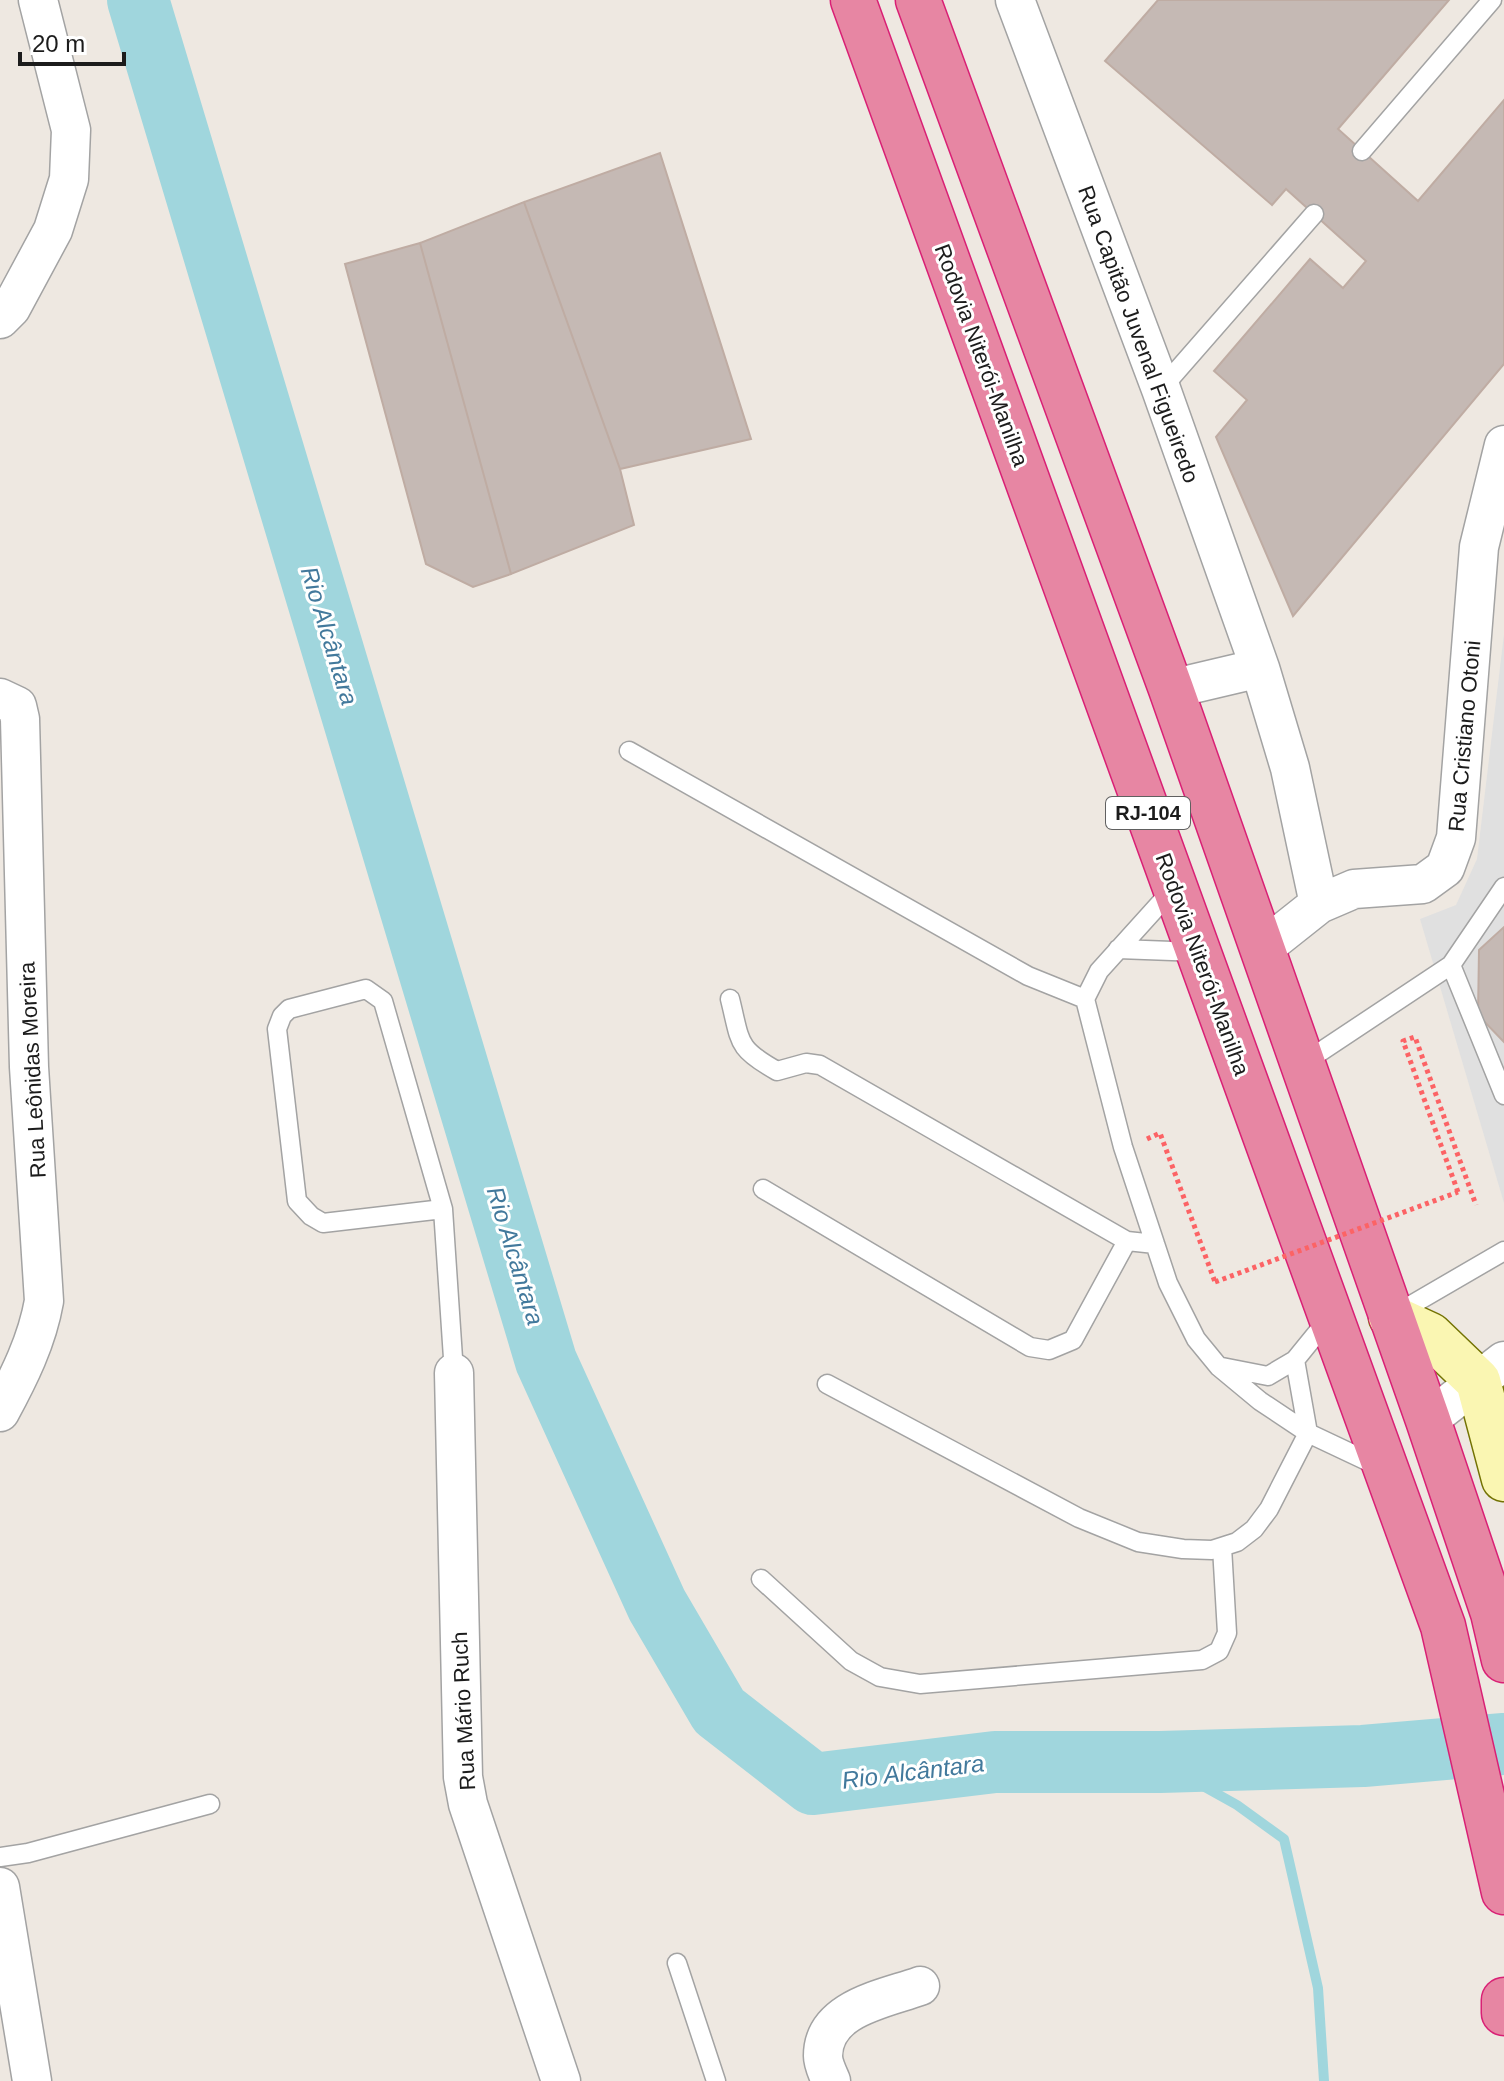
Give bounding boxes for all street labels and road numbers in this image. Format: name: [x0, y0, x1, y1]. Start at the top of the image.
street label: Rua Capitão Juvenal Figueiredo: [1073, 182, 1204, 486]
street label: Rodovia Niterói-Manilha: [930, 241, 1034, 470]
street label: Rua Cristiano Otoni: [1444, 639, 1485, 833]
road number: RJ-104: [1106, 797, 1190, 829]
street label: Rodovia Niterói-Manilha: [1151, 850, 1255, 1079]
street label: Rua Leônidas Moreira: [14, 960, 51, 1179]
street label: Rua Mário Ruch: [447, 1631, 480, 1791]

